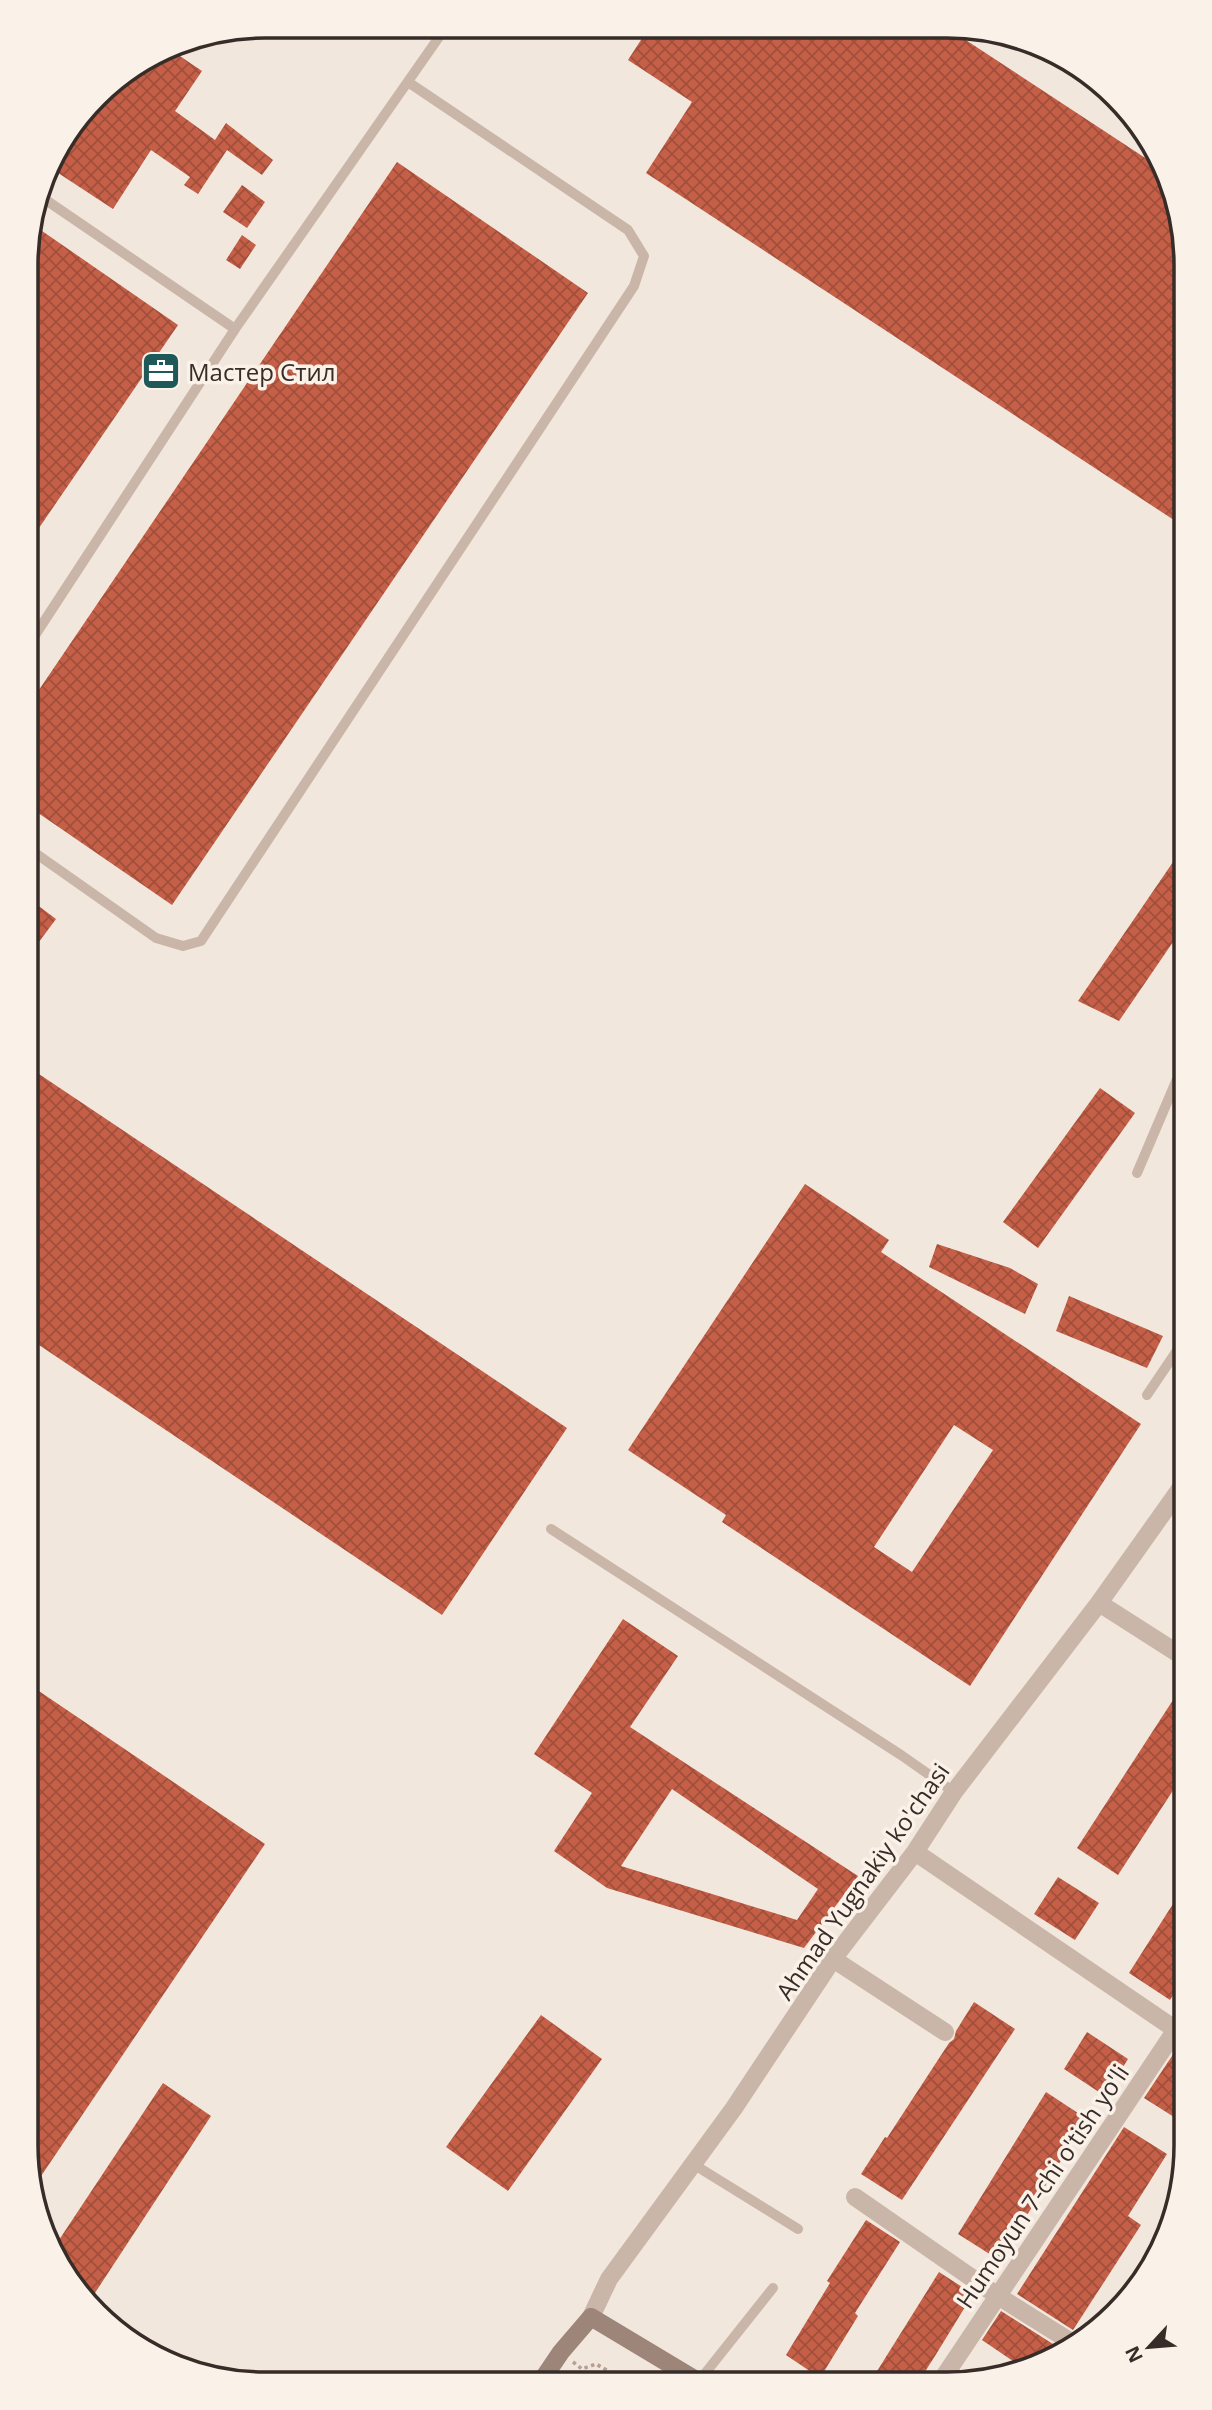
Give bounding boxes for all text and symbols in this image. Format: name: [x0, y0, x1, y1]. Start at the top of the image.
office icon: Мастер Стил: [140, 350, 182, 392]
place label: Мастер Стил: [188, 355, 336, 388]
street label: Ahmad Yugnakiy ko'chasi: [768, 1756, 956, 2006]
street label: Humoyun 7-chi o'tish yo'li: [948, 2058, 1136, 2314]
north arrow: [1114, 2312, 1184, 2382]
text: N: [1119, 2342, 1149, 2367]

